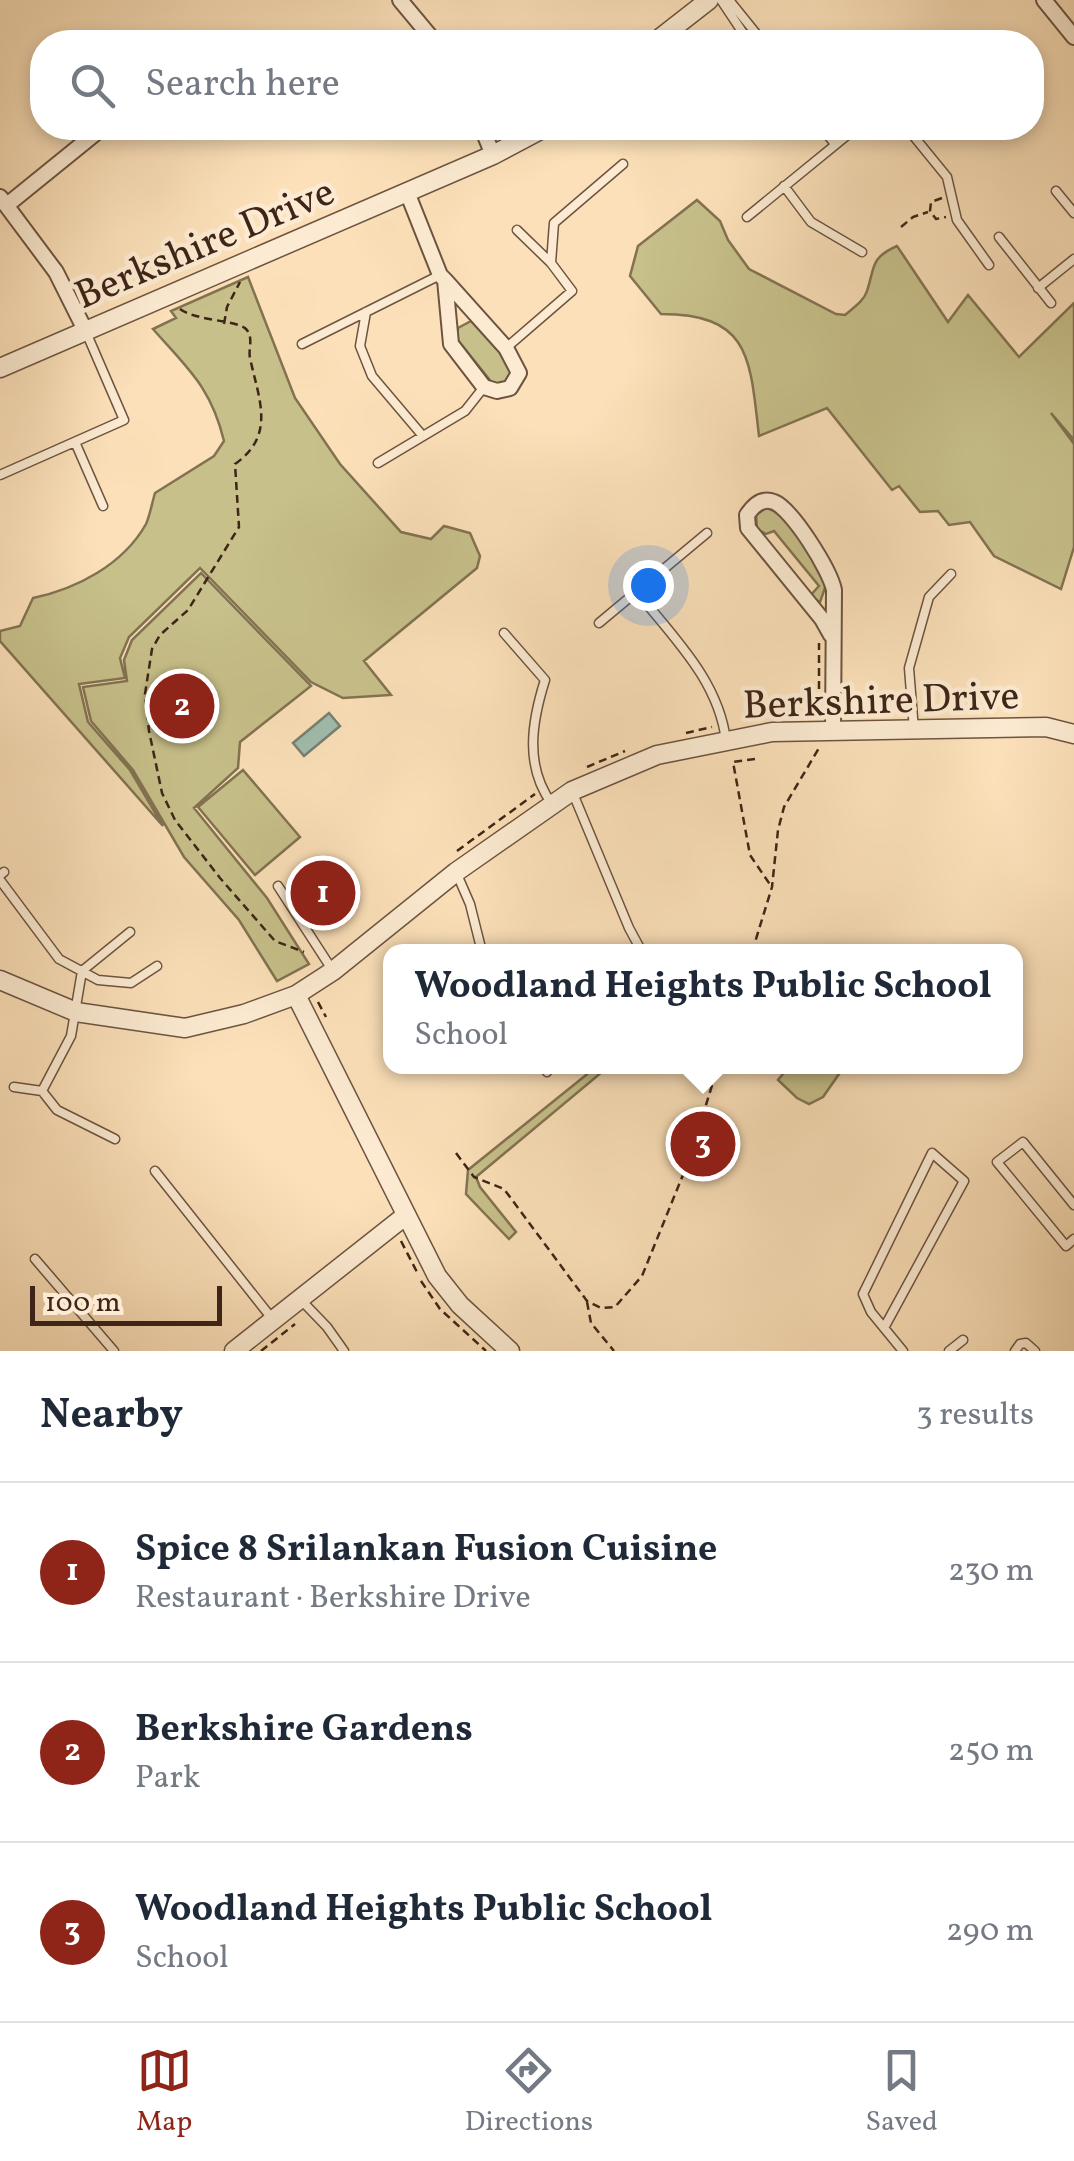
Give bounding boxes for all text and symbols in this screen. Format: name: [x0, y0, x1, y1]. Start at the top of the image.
search box: [30, 30, 1044, 140]
icon: search: [65, 58, 120, 113]
text: Search here: [145, 59, 340, 112]
street label: Berkshire Drive: [67, 166, 344, 326]
your location: [623, 560, 674, 611]
pin: 2: [150, 668, 214, 744]
street label: Berkshire Drive: [742, 670, 1020, 736]
pin: 1: [290, 856, 356, 930]
popup: [383, 944, 1023, 1074]
text: Woodland Heights Public School: [414, 961, 992, 1014]
text: School: [414, 1014, 508, 1058]
pin: 3: [670, 1106, 736, 1182]
scale bar: [30, 1281, 222, 1326]
text: 100 m: [45, 1284, 120, 1323]
text: Nearby: [40, 1387, 183, 1446]
text: 3 results: [916, 1394, 1034, 1438]
text: Spice 8 Srilankan Fusion Cuisine: [135, 1524, 717, 1577]
text: 1: [66, 1550, 79, 1594]
text: 230 m: [948, 1550, 1034, 1594]
text: Restaurant · Berkshire Drive: [135, 1577, 531, 1621]
text: Berkshire Gardens: [135, 1704, 473, 1757]
text: 2: [64, 1730, 81, 1774]
text: 250 m: [948, 1730, 1034, 1774]
text: Park: [135, 1757, 200, 1801]
text: Woodland Heights Public School: [135, 1884, 713, 1937]
text: 3: [64, 1910, 81, 1954]
text: 290 m: [946, 1910, 1034, 1954]
text: School: [135, 1937, 229, 1981]
tab: Map: [136, 2043, 192, 2142]
tab: Directions: [465, 2043, 593, 2142]
tab: Saved: [866, 2043, 938, 2142]

